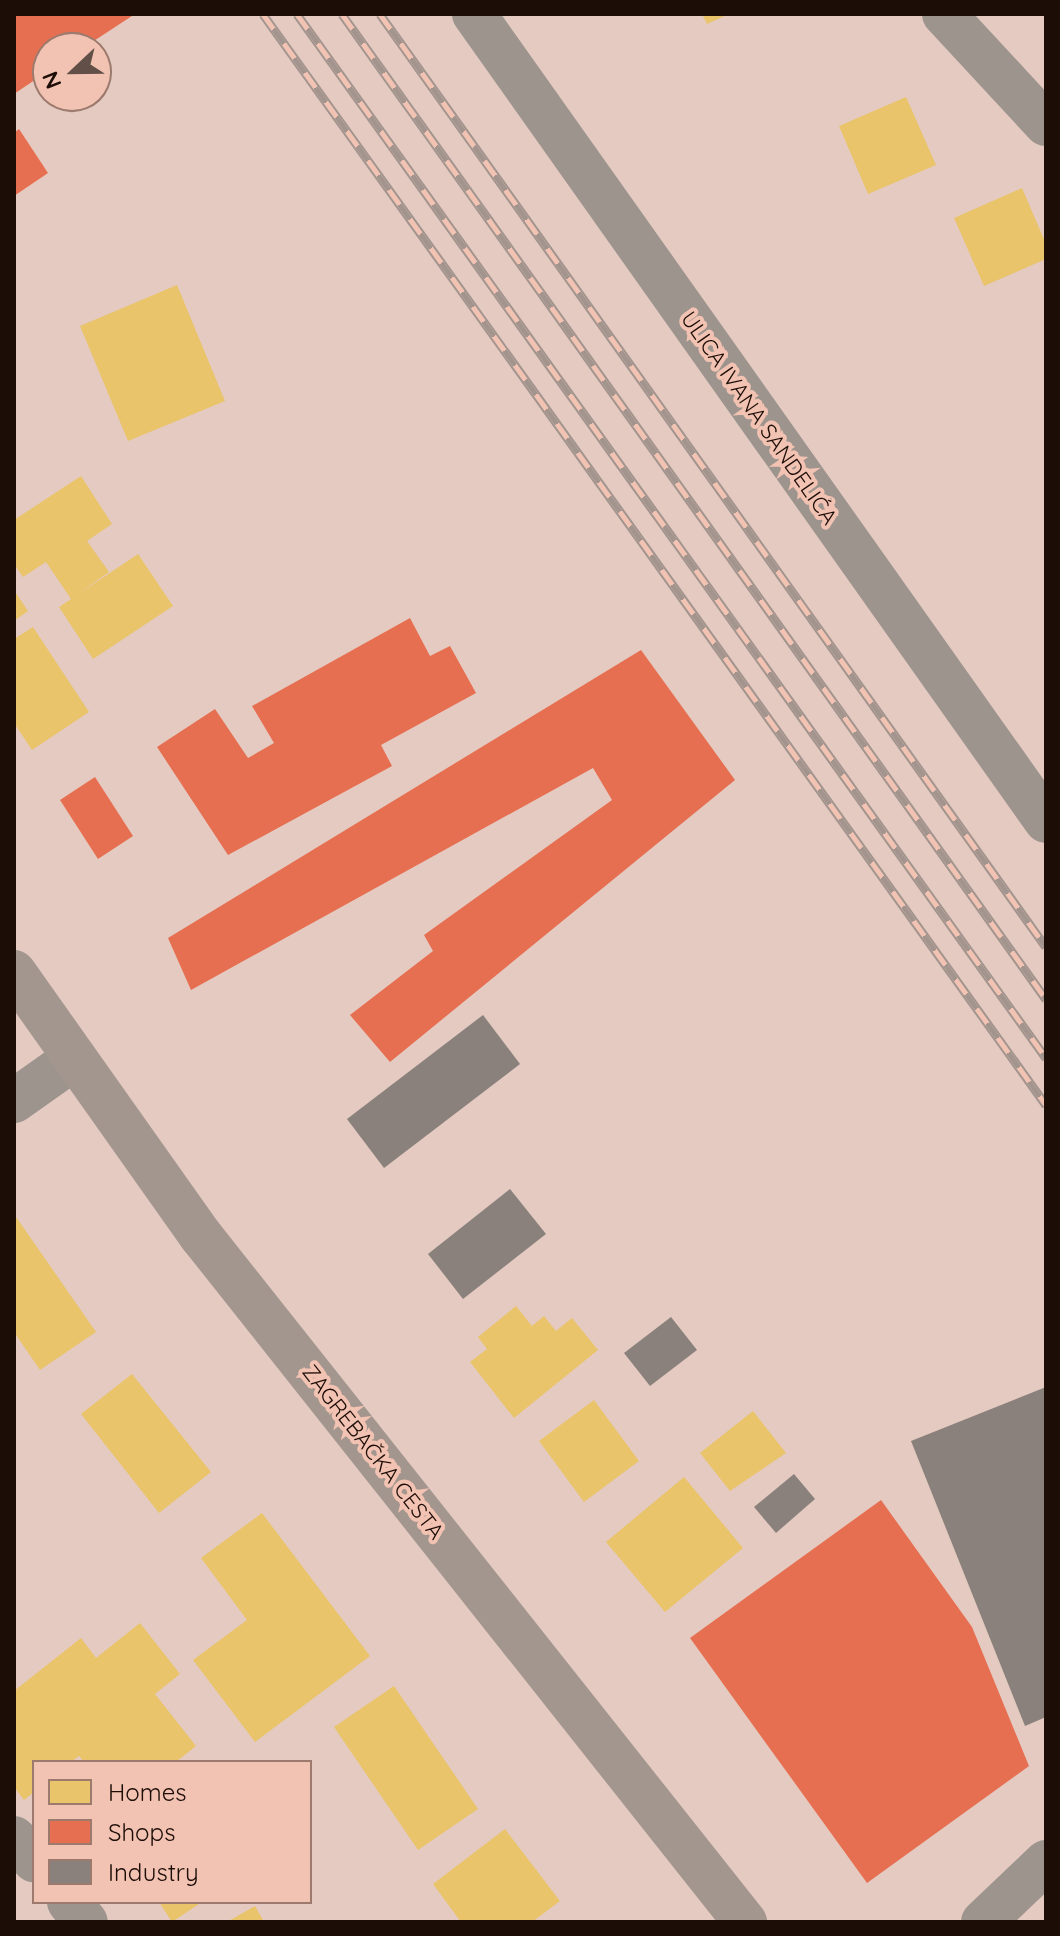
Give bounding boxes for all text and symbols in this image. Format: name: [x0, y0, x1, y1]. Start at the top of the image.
north arrow: [32, 32, 112, 112]
text: N: [36, 68, 68, 93]
street label: ULICA IVANA SANDELIĆA: [675, 306, 843, 530]
street label: ZAGREBAČKA CESTA: [297, 1359, 449, 1545]
legend: [32, 1760, 312, 1904]
text: Homes: [108, 1777, 186, 1807]
text: Shops: [108, 1817, 175, 1847]
text: Industry: [108, 1857, 199, 1887]

